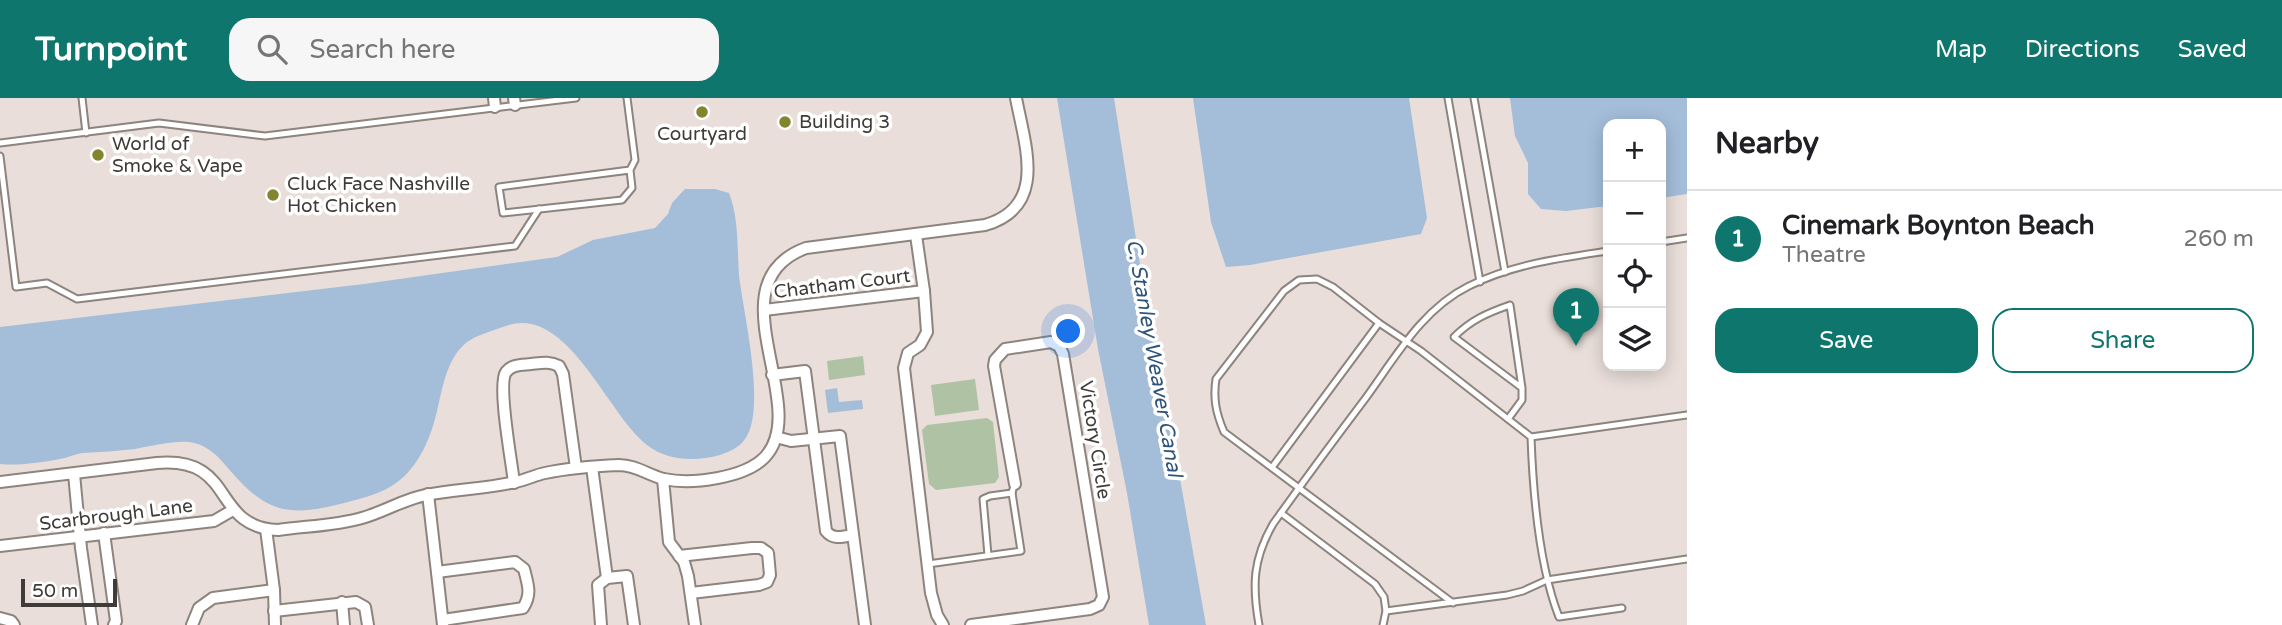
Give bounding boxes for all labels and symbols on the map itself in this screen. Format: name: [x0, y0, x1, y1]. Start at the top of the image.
marker: Courtyard: [694, 104, 710, 120]
place label: Building 3: [799, 111, 890, 133]
marker: Building 3: [777, 114, 793, 130]
place label: Courtyard: [657, 123, 747, 145]
place label: World of Smoke & Vape: [112, 133, 243, 177]
marker: World of Smoke & Vape: [90, 147, 106, 163]
place label: Cluck Face Nashville Hot Chicken: [287, 173, 470, 217]
marker: Cluck Face Nashville Hot Chicken: [265, 187, 281, 203]
water label: C. Stanley Weaver Canal: [1121, 237, 1188, 481]
street label: Chatham Court: [772, 265, 912, 303]
pin: 1: [1553, 288, 1599, 346]
your location: [1051, 314, 1085, 348]
street label: Victory Circle: [1075, 379, 1115, 501]
street label: Scarbrough Lane: [38, 495, 194, 535]
scale bar: [21, 576, 117, 608]

